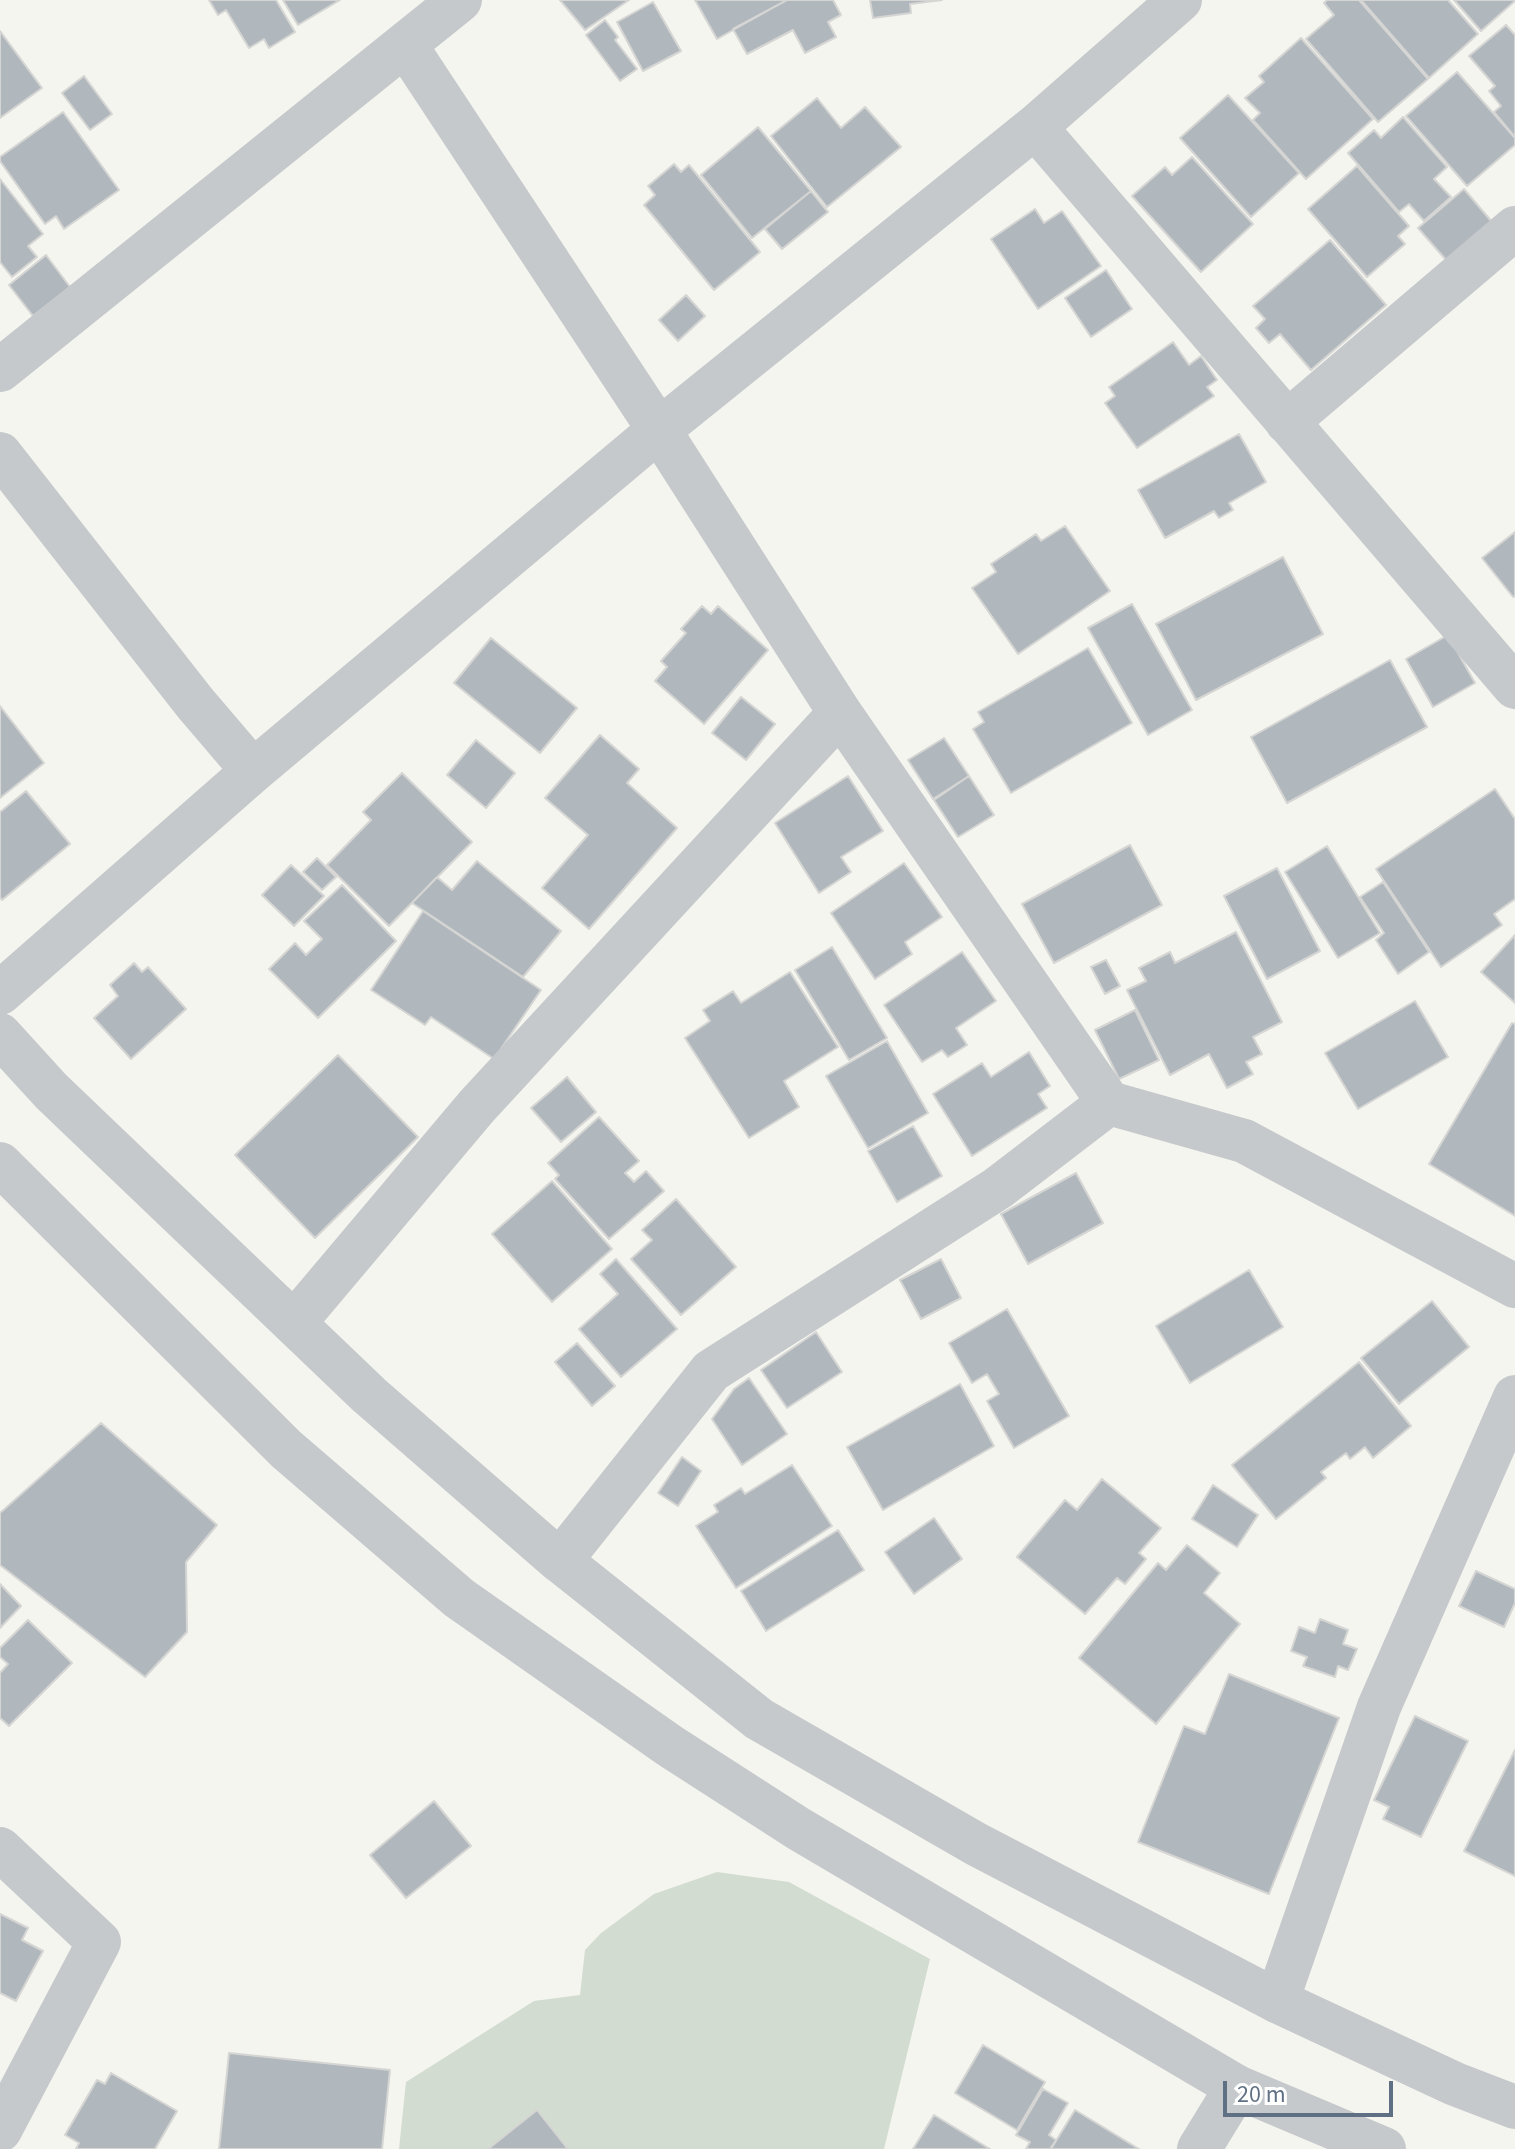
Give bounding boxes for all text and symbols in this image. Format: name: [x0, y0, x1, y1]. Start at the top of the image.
scale bar: [1227, 2065, 1397, 2115]
text: 20 m: [1237, 2077, 1286, 2112]

